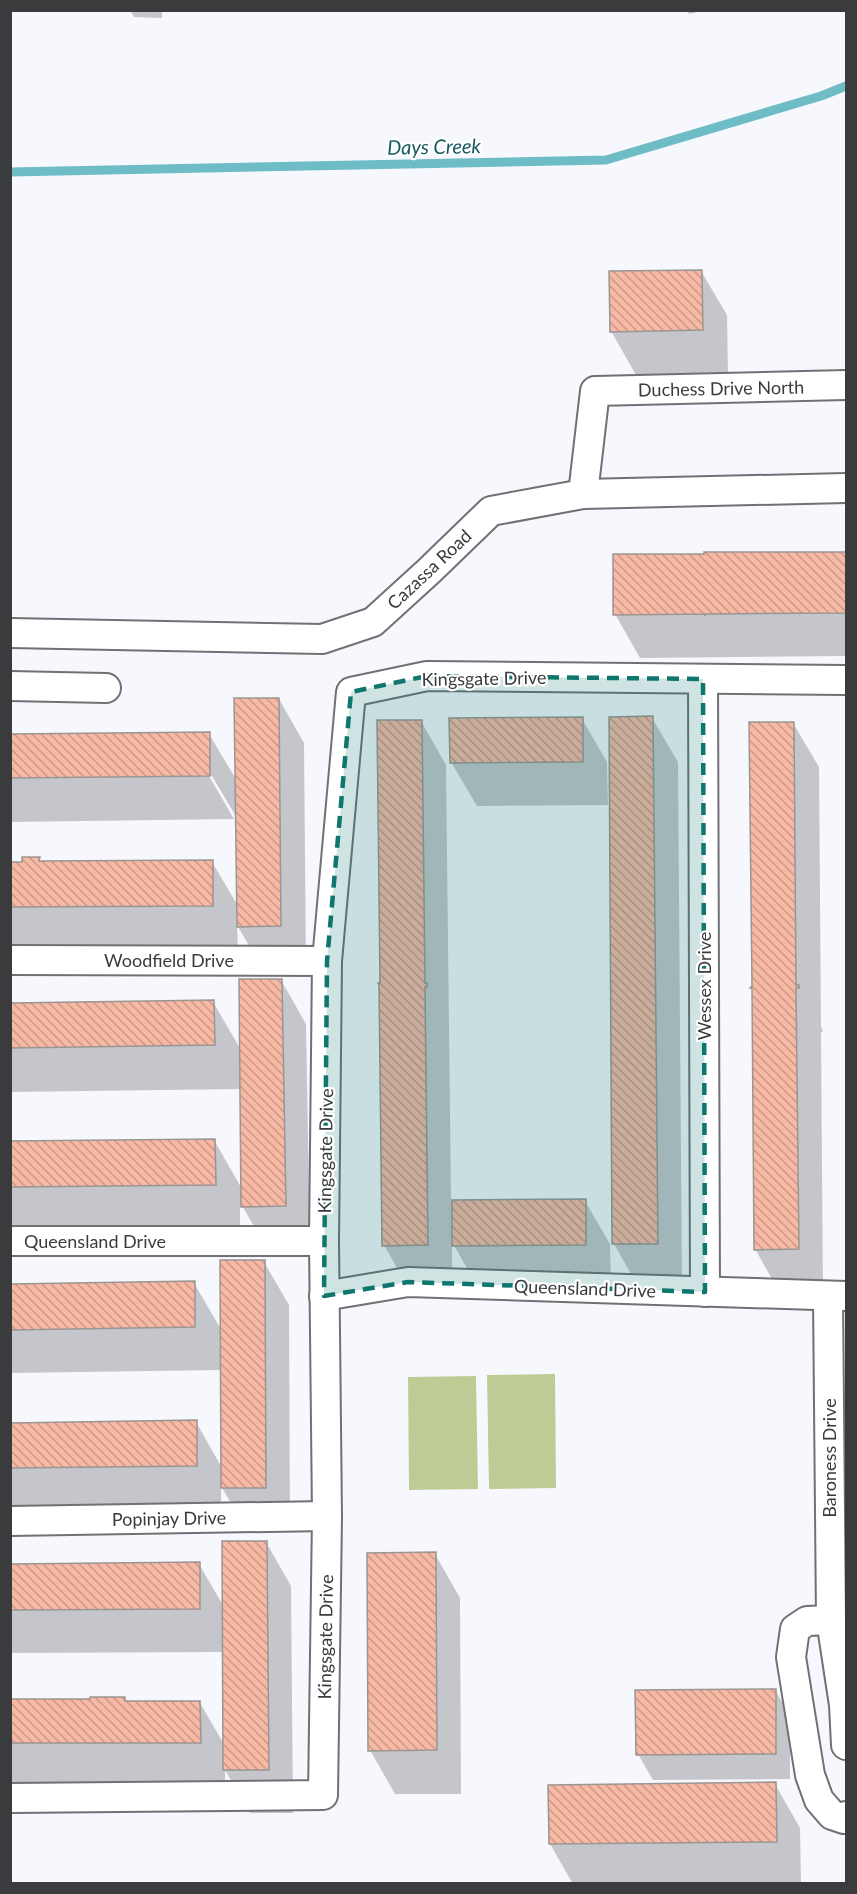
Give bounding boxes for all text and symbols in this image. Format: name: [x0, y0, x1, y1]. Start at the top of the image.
water label: Days Creek: [387, 133, 482, 159]
street label: Duchess Drive North: [638, 376, 804, 400]
street label: Cazassa Road: [382, 524, 476, 614]
street label: Kingsgate Drive: [421, 666, 547, 690]
street label: Wessex Drive: [693, 932, 715, 1040]
street label: Woodfield Drive: [104, 949, 234, 971]
street label: Kingsgate Drive: [313, 1088, 337, 1214]
street label: Queensland Drive: [24, 1230, 166, 1252]
street label: Queensland Drive: [514, 1275, 656, 1301]
street label: Baroness Drive: [818, 1398, 840, 1518]
street label: Popinjay Drive: [112, 1506, 226, 1530]
street label: Kingsgate Drive: [313, 1574, 337, 1700]

